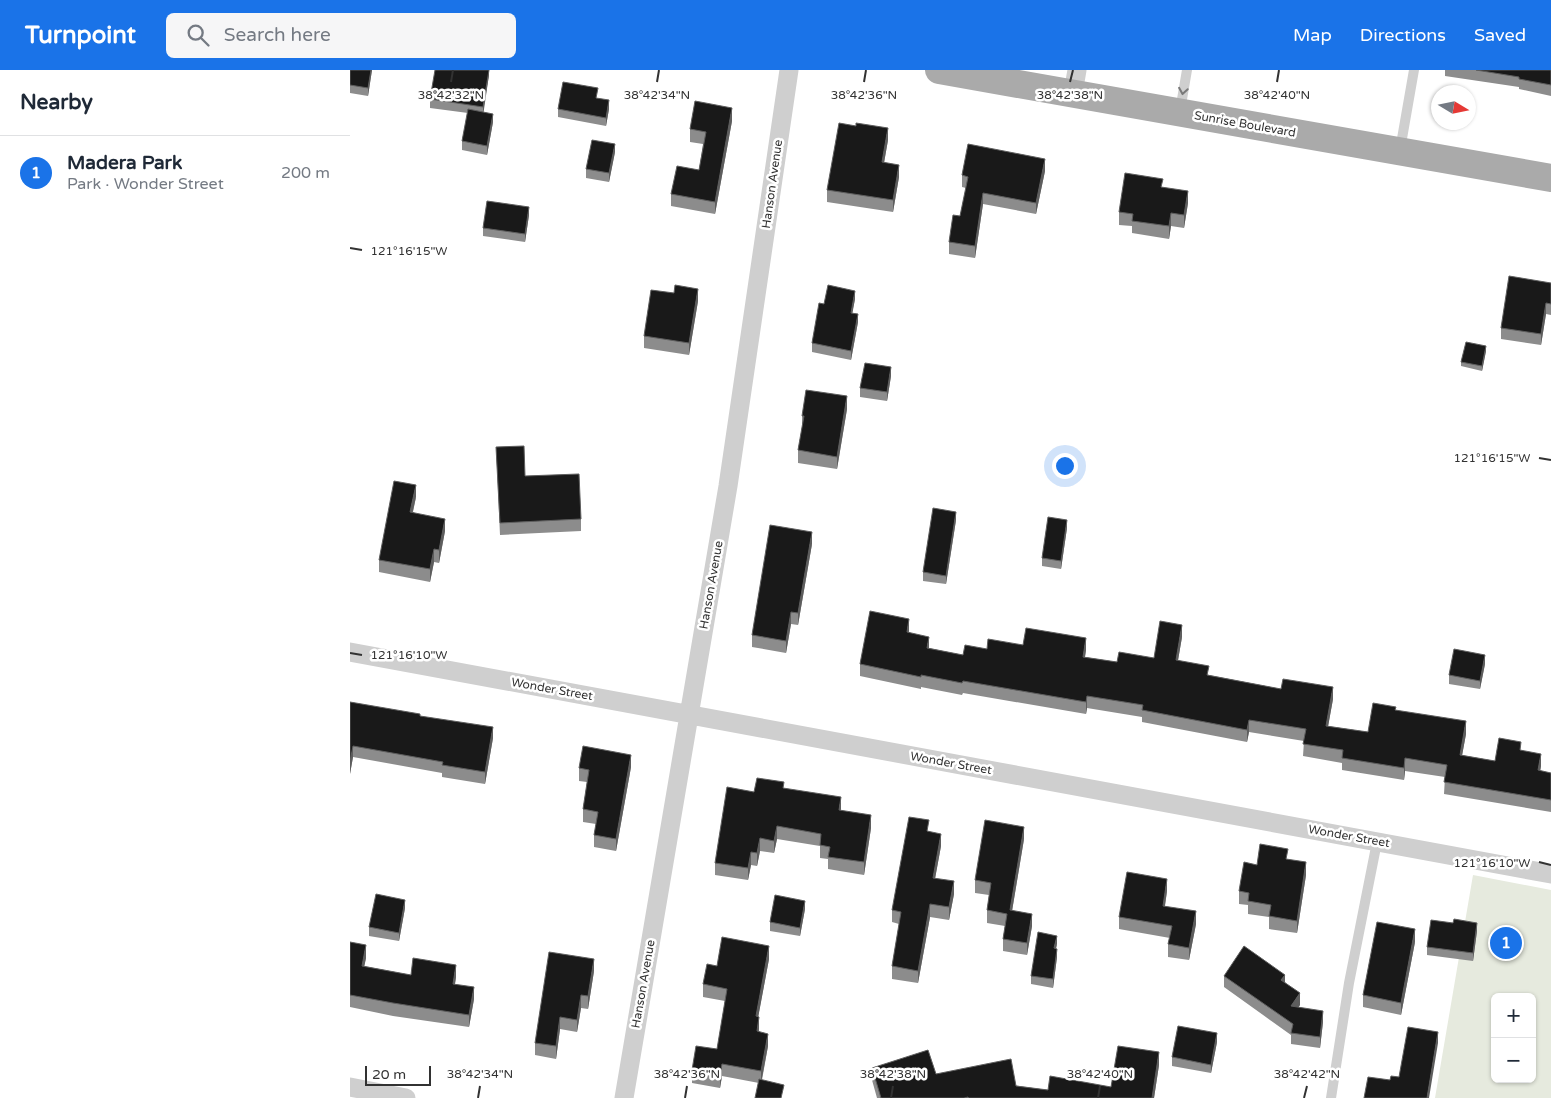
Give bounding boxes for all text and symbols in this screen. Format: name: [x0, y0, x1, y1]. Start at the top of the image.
search box: [166, 13, 516, 58]
text: Turnpoint: [25, 21, 136, 50]
icon: search: [184, 21, 212, 49]
text: Search here: [224, 24, 331, 46]
text: Map: [1293, 24, 1332, 46]
text: Directions: [1360, 24, 1446, 46]
text: Saved: [1474, 24, 1526, 46]
north arrow: [1431, 85, 1476, 130]
one-way arrow: [1179, 87, 1189, 95]
text: 38°42'32"N: [418, 88, 484, 102]
text: 38°42'34"N: [624, 88, 690, 102]
text: 38°42'36"N: [831, 88, 897, 102]
text: 38°42'38"N: [1037, 88, 1103, 102]
text: 38°42'40"N: [1244, 88, 1310, 102]
text: Nearby: [20, 90, 93, 115]
street label: Sunrise Boulevard: [1193, 108, 1297, 140]
street label: Hanson Avenue: [759, 138, 785, 229]
text: Madera Park: [67, 152, 182, 174]
text: 1: [31, 163, 41, 183]
text: 200 m: [281, 163, 330, 183]
text: Park · Wonder Street: [67, 174, 224, 194]
text: 121°16'15"W: [370, 244, 448, 258]
text: 121°16'15"W: [1453, 451, 1531, 465]
your location: [1052, 453, 1078, 479]
street label: Hanson Avenue: [696, 539, 726, 630]
text: 121°16'10"W: [370, 648, 448, 662]
street label: Wonder Street: [510, 675, 594, 703]
street label: Wonder Street: [909, 749, 993, 777]
street label: Wonder Street: [1307, 822, 1391, 850]
text: 121°16'10"W: [1453, 856, 1531, 870]
pin: 1: [1490, 924, 1522, 962]
street label: Hanson Avenue: [628, 938, 658, 1029]
map controls: [1491, 993, 1536, 1083]
button: +: [1491, 993, 1536, 1038]
button: −: [1491, 1038, 1536, 1083]
scale bar: [365, 1063, 431, 1086]
text: 20 m: [372, 1066, 406, 1083]
text: 38°42'34"N: [447, 1067, 513, 1081]
text: 38°42'36"N: [654, 1067, 720, 1081]
text: 38°42'38"N: [860, 1067, 926, 1081]
text: 38°42'40"N: [1067, 1067, 1133, 1081]
text: 38°42'42"N: [1274, 1067, 1340, 1081]

